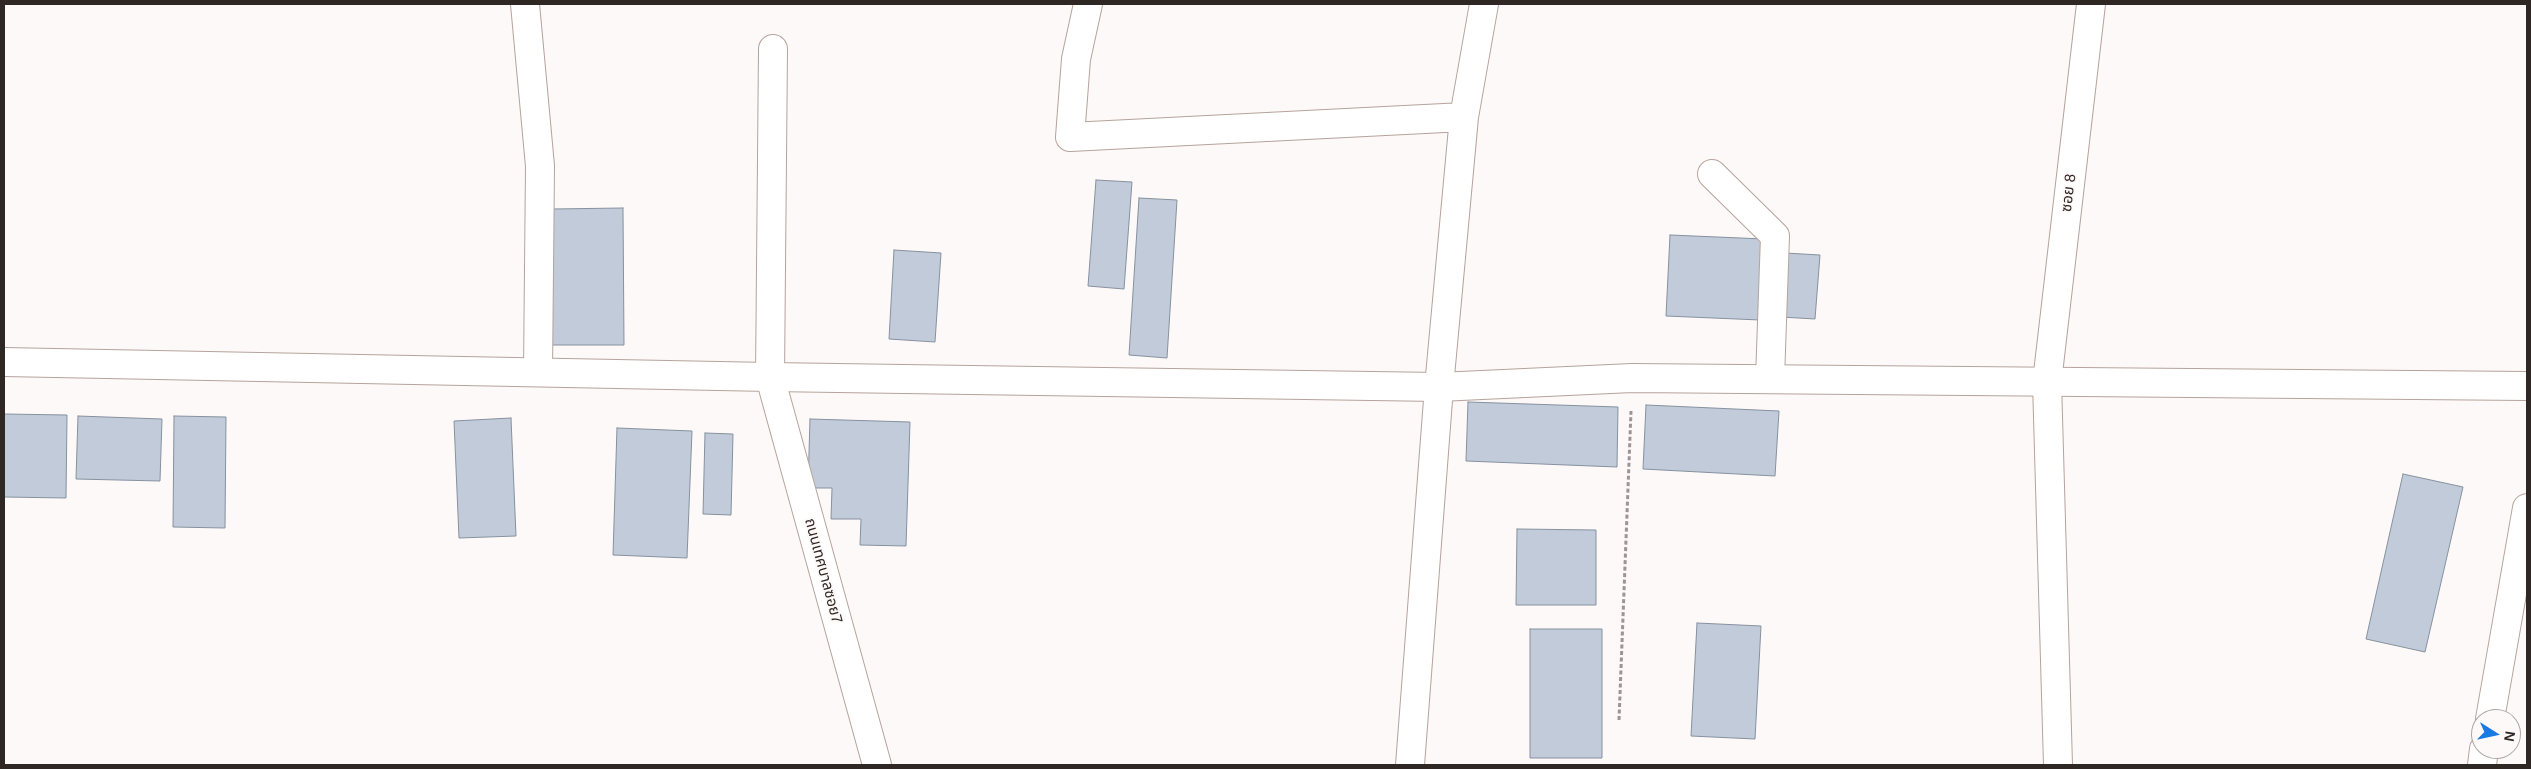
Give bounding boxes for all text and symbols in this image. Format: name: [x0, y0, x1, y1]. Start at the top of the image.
street label: ซอย 8: [2058, 173, 2080, 213]
street label: ถนนเทศบาลซอย7: [800, 516, 846, 626]
north arrow: [2471, 709, 2521, 759]
text: N: [2501, 730, 2519, 743]

